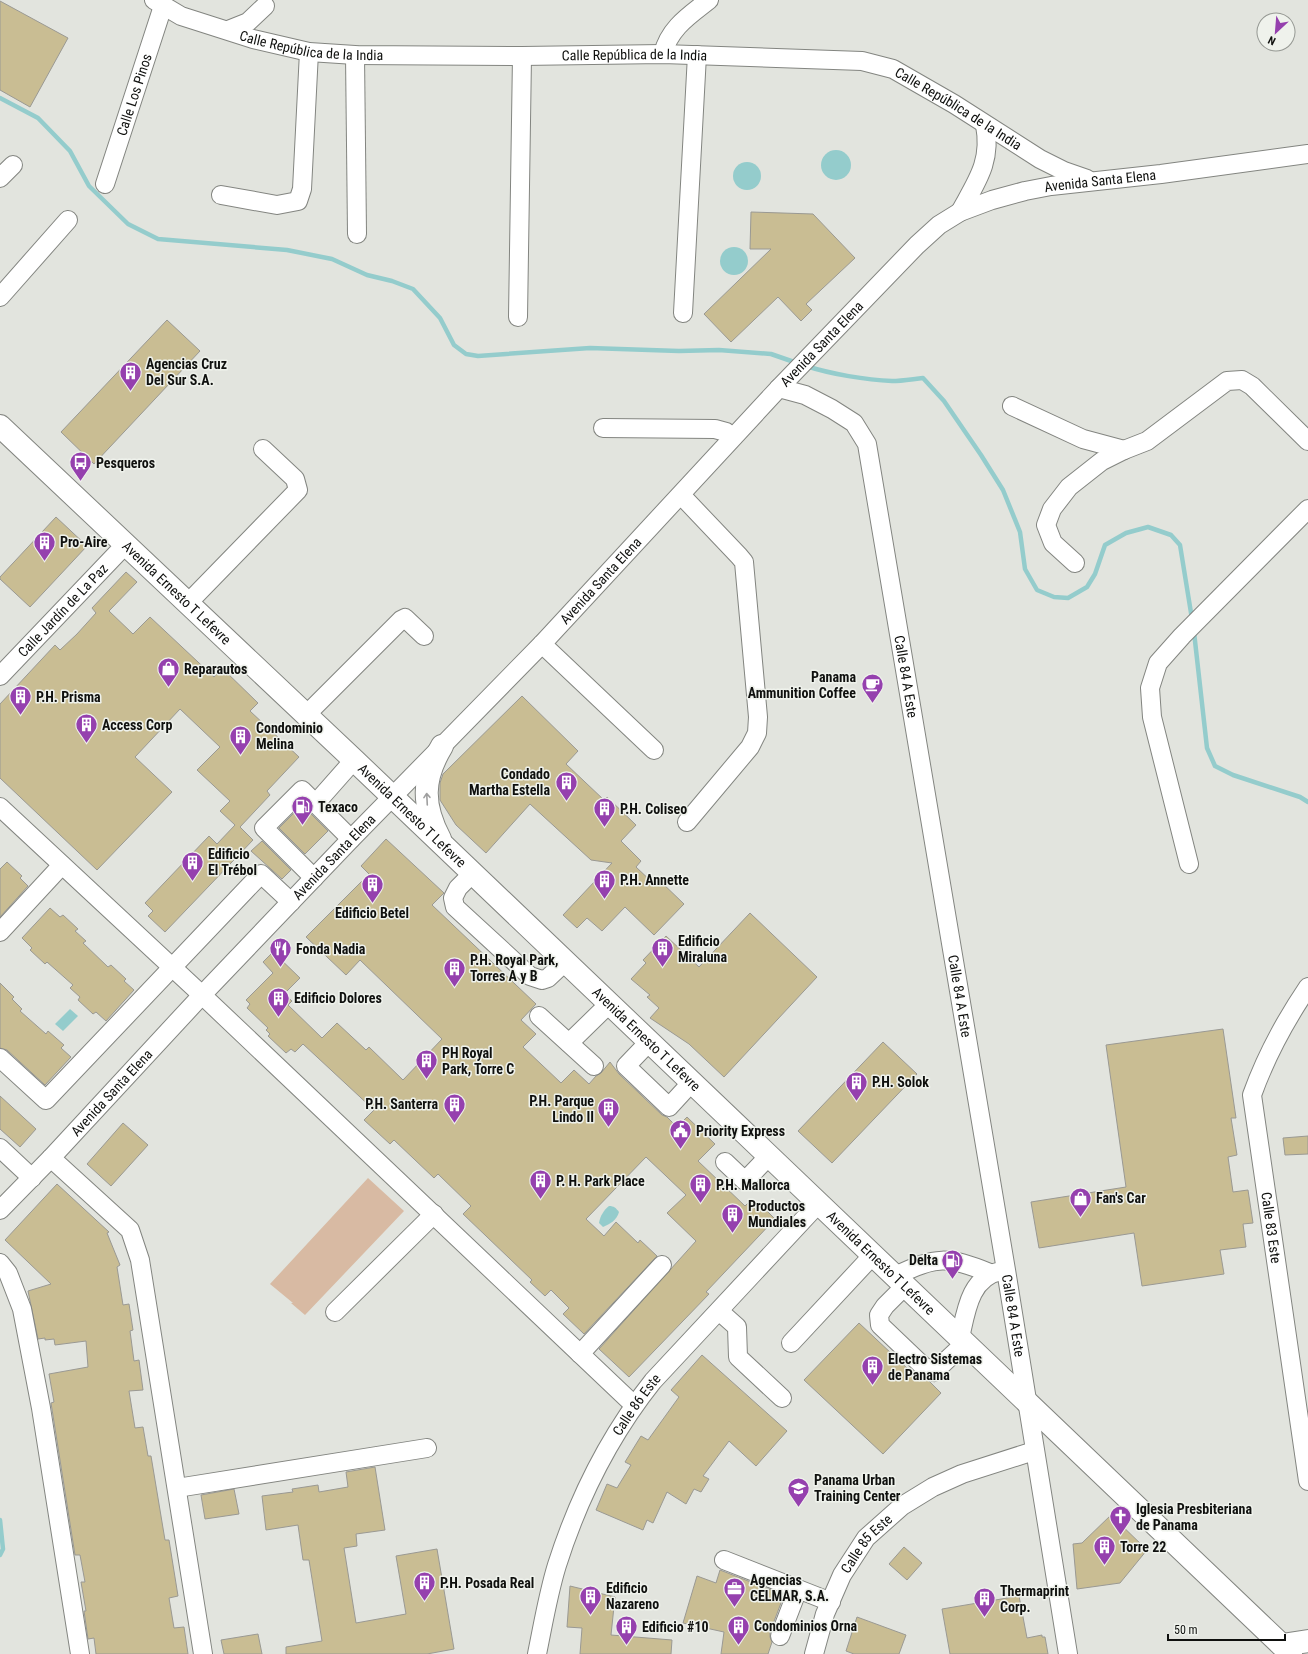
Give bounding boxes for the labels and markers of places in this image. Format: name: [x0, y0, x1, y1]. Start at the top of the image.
place label: Agencias Cruz Del Sur S.A.: [146, 356, 227, 388]
building icon: Agencias Cruz Del Sur S.A.: [117, 359, 143, 392]
bus stop icon: Pesqueros: [68, 450, 94, 483]
place label: Pesqueros: [96, 455, 155, 471]
building icon: Pro-Aire: [31, 529, 57, 562]
place label: Pro-Aire: [60, 534, 108, 550]
shop icon: Reparautos: [156, 656, 182, 689]
place label: Reparautos: [184, 661, 247, 677]
place label: Panama Ammunition Coffee: [748, 669, 856, 701]
cafe icon: Panama Ammunition Coffee: [859, 672, 885, 705]
building icon: P.H. Prisma: [7, 684, 33, 717]
place label: P.H. Prisma: [36, 689, 101, 705]
building icon: Access Corp: [74, 712, 100, 745]
place label: Access Corp: [102, 717, 172, 733]
place label: Condominio Melina: [256, 720, 323, 752]
building icon: Condominio Melina: [227, 723, 253, 756]
place label: Condado Martha Estella: [469, 766, 550, 798]
building icon: Condado Martha Estella: [553, 769, 579, 802]
fuel station icon: Texaco: [289, 794, 315, 827]
building icon: P.H. Coliseo: [591, 796, 617, 829]
place label: Texaco: [318, 799, 358, 815]
place label: P.H. Coliseo: [620, 801, 687, 817]
place label: Edificio El Trébol: [208, 846, 257, 878]
building icon: Edificio El Trébol: [180, 849, 206, 882]
building icon: P.H. Annette: [591, 867, 617, 900]
building icon: Edificio Betel: [359, 872, 385, 905]
place label: P.H. Annette: [620, 872, 689, 888]
place label: Edificio Betel: [335, 905, 409, 921]
place label: Edificio Miraluna: [678, 933, 727, 965]
restaurant icon: Fonda Nadia: [267, 936, 293, 969]
building icon: Edificio Miraluna: [650, 936, 676, 969]
place label: Fonda Nadia: [296, 941, 366, 957]
place label: P.H. Royal Park, Torres A y B: [470, 952, 559, 984]
building icon: P.H. Royal Park, Torres A y B: [441, 955, 467, 988]
building icon: Edificio Dolores: [266, 985, 292, 1018]
place label: Edificio Dolores: [294, 990, 382, 1006]
place label: PH Royal Park, Torre C: [442, 1045, 514, 1077]
building icon: PH Royal Park, Torre C: [413, 1048, 439, 1081]
building icon: P.H. Solok: [844, 1069, 870, 1102]
place label: P.H. Solok: [872, 1074, 929, 1090]
building icon: P.H. Santerra: [441, 1091, 467, 1124]
place label: P.H. Parque Lindo II: [529, 1093, 594, 1125]
place label: P.H. Santerra: [365, 1096, 438, 1112]
building icon: P.H. Parque Lindo II: [596, 1096, 622, 1129]
public building icon: Priority Express: [668, 1118, 694, 1151]
place label: Priority Express: [696, 1123, 785, 1139]
building icon: P. H. Park Place: [527, 1168, 553, 1201]
building icon: P.H. Mallorca: [688, 1172, 714, 1205]
place label: P. H. Park Place: [556, 1173, 645, 1189]
place label: P.H. Mallorca: [716, 1177, 790, 1193]
shop icon: Fan's Car: [1067, 1185, 1093, 1218]
place label: Fan's Car: [1096, 1190, 1146, 1206]
place label: Productos Mundiales: [748, 1198, 806, 1230]
building icon: Productos Mundiales: [719, 1201, 745, 1234]
fuel station icon: Delta: [940, 1247, 966, 1280]
place label: Delta: [909, 1252, 938, 1268]
place label: Electro Sistemas de Panama: [888, 1351, 982, 1383]
building icon: Electro Sistemas de Panama: [860, 1354, 886, 1387]
place label: Panama Urban Training Center: [814, 1472, 901, 1504]
school or university icon: Panama Urban Training Center: [785, 1475, 811, 1508]
place label: Iglesia Presbiteriana de Panama: [1136, 1501, 1252, 1533]
church icon: Iglesia Presbiteriana de Panama: [1107, 1504, 1133, 1537]
building icon: Torre 22: [1091, 1534, 1117, 1567]
place label: Torre 22: [1120, 1539, 1166, 1555]
building icon: P.H. Posada Real: [412, 1570, 438, 1603]
place label: Agencias CELMAR, S.A.: [750, 1572, 829, 1604]
place label: P.H. Posada Real: [440, 1575, 534, 1591]
office icon: Agencias CELMAR, S.A.: [722, 1575, 748, 1608]
place label: Edificio Nazareno: [606, 1580, 659, 1612]
building icon: Edificio Nazareno: [577, 1583, 603, 1616]
place label: Thermaprint Corp.: [1000, 1583, 1069, 1615]
building icon: Thermaprint Corp.: [971, 1586, 997, 1619]
building icon: Condominios Orna: [726, 1613, 752, 1646]
building icon: Edificio #10: [613, 1614, 639, 1647]
place label: Condominios Orna: [754, 1618, 858, 1634]
place label: Edificio #10: [642, 1619, 709, 1635]

